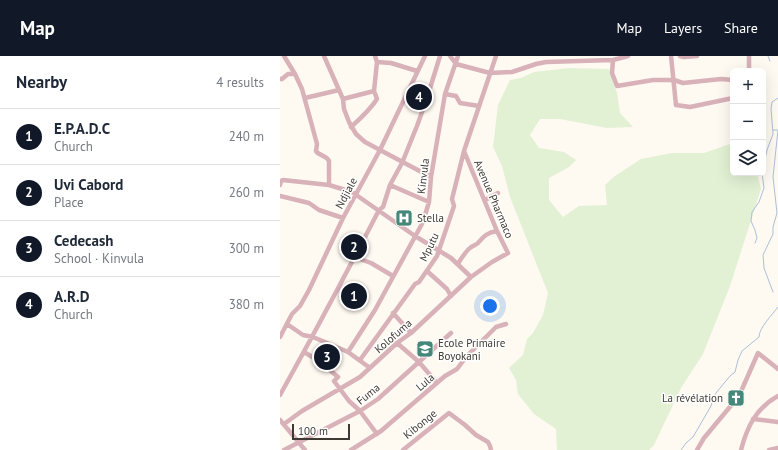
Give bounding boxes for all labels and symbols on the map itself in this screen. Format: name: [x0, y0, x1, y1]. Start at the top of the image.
pin: 4: [406, 82, 432, 112]
street label: Kinvula: [414, 157, 432, 195]
street label: Avenue Pharmaco: [471, 158, 517, 240]
street label: Ndjiale: [332, 175, 360, 211]
hospital icon: Stella: [394, 208, 414, 228]
place label: Stella: [417, 211, 444, 225]
street label: Mputu: [416, 230, 442, 264]
pin: 2: [341, 232, 367, 262]
pin: 1: [341, 281, 367, 311]
your location: [480, 296, 500, 316]
street label: Kolofuma: [371, 316, 415, 356]
place label: Ecole Primaire Boyokani: [438, 336, 506, 363]
school or university icon: Ecole Primaire Boyokani: [415, 339, 435, 359]
pin: 3: [314, 342, 340, 372]
street label: Lula: [413, 370, 437, 394]
street label: Fuma: [353, 380, 383, 408]
church icon: La révélation: [726, 388, 746, 408]
place label: La révélation: [662, 391, 723, 405]
street label: Kibonge: [400, 406, 440, 442]
scale bar: [292, 422, 350, 441]

